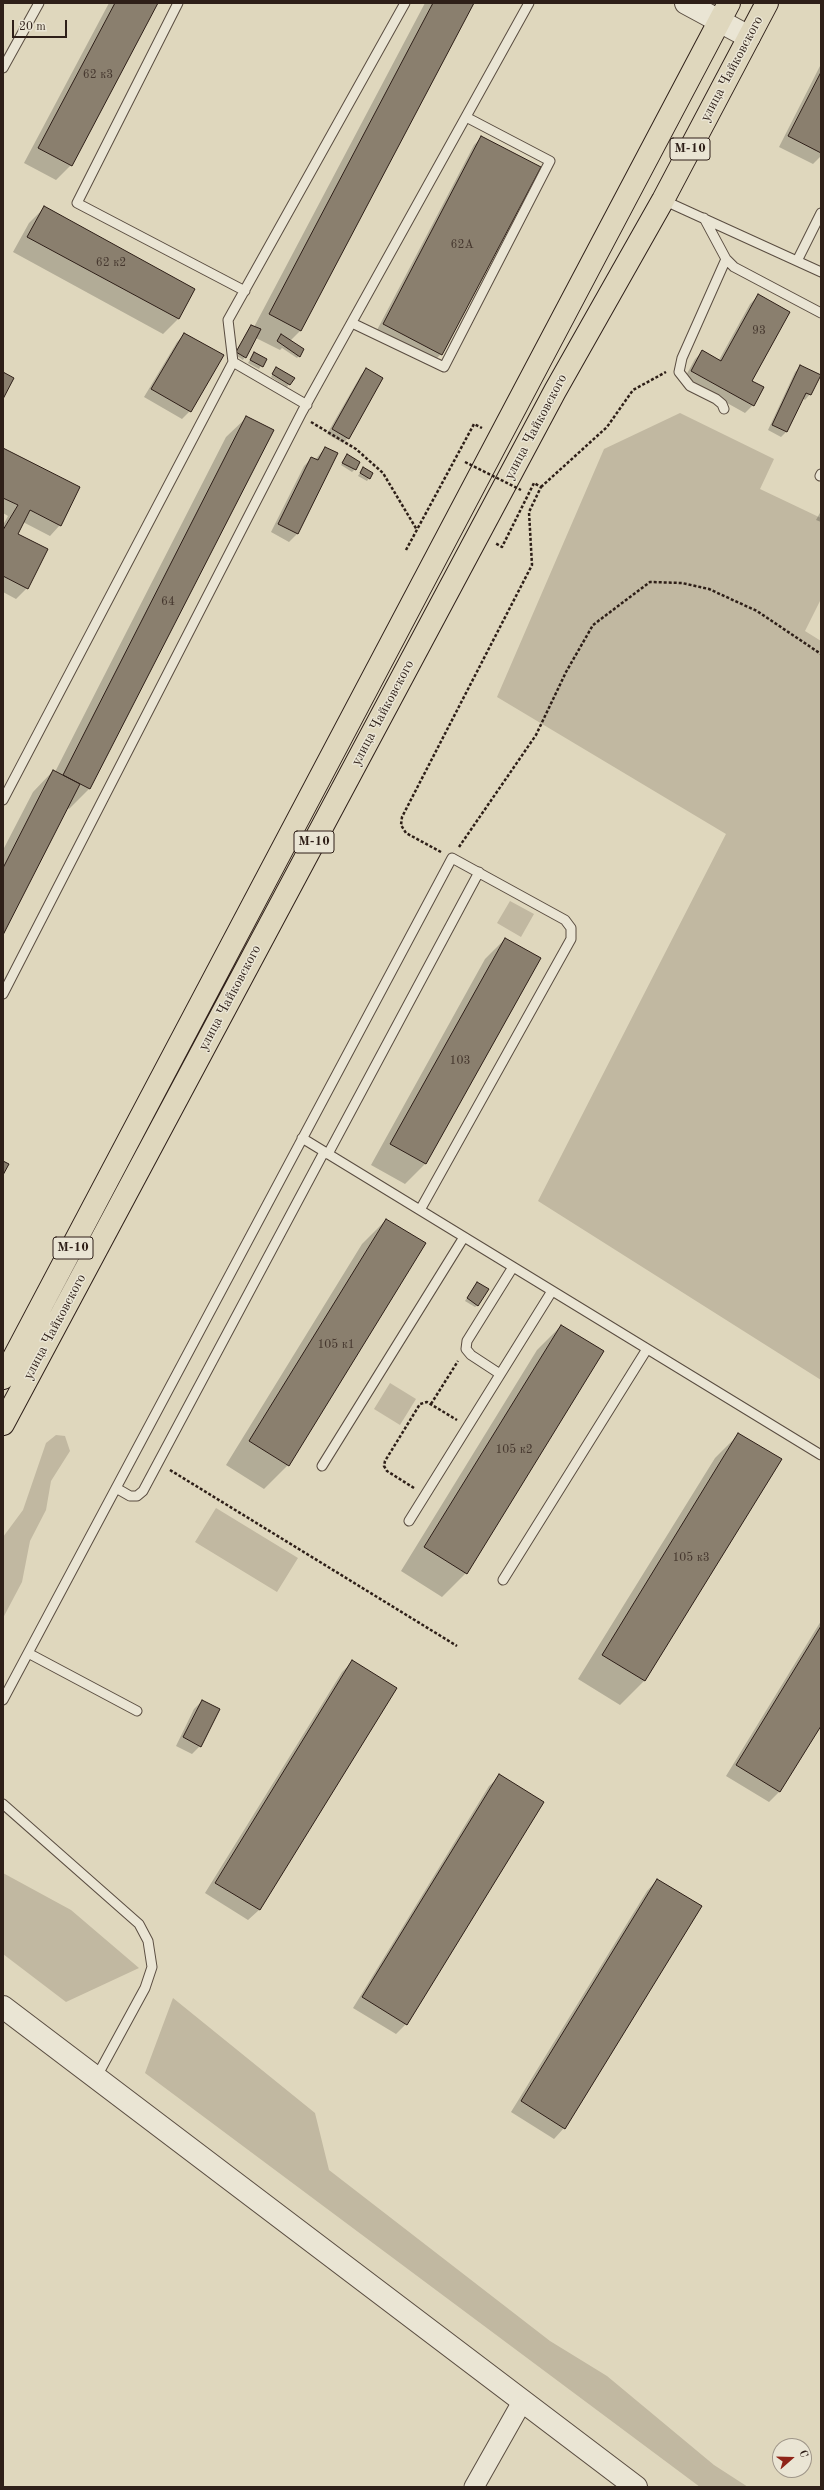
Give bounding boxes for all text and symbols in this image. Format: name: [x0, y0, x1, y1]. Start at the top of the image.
scale bar: [14, 12, 69, 38]
street label: улица Чайковского: [697, 13, 767, 125]
text: 20 m: [19, 21, 46, 33]
house number: 62 к3: [83, 68, 113, 82]
road number: М-10: [670, 138, 710, 160]
house number: 62А: [450, 238, 474, 252]
house number: 62 к2: [96, 256, 126, 270]
house number: 93: [752, 324, 766, 338]
street label: улица Чайковского: [501, 371, 571, 483]
house number: 64: [161, 595, 175, 609]
street label: улица Чайковского: [348, 657, 418, 769]
road number: М-10: [294, 831, 334, 853]
street label: улица Чайковского: [195, 942, 265, 1054]
house number: 103: [450, 1054, 470, 1068]
road number: М-10: [53, 1237, 93, 1259]
street label: улица Чайковского: [20, 1271, 90, 1383]
house number: 105 к1: [317, 1338, 355, 1352]
house number: 105 к2: [495, 1443, 533, 1457]
house number: 105 к3: [672, 1551, 710, 1565]
north arrow: [772, 2438, 812, 2478]
text: С: [796, 2449, 809, 2459]

